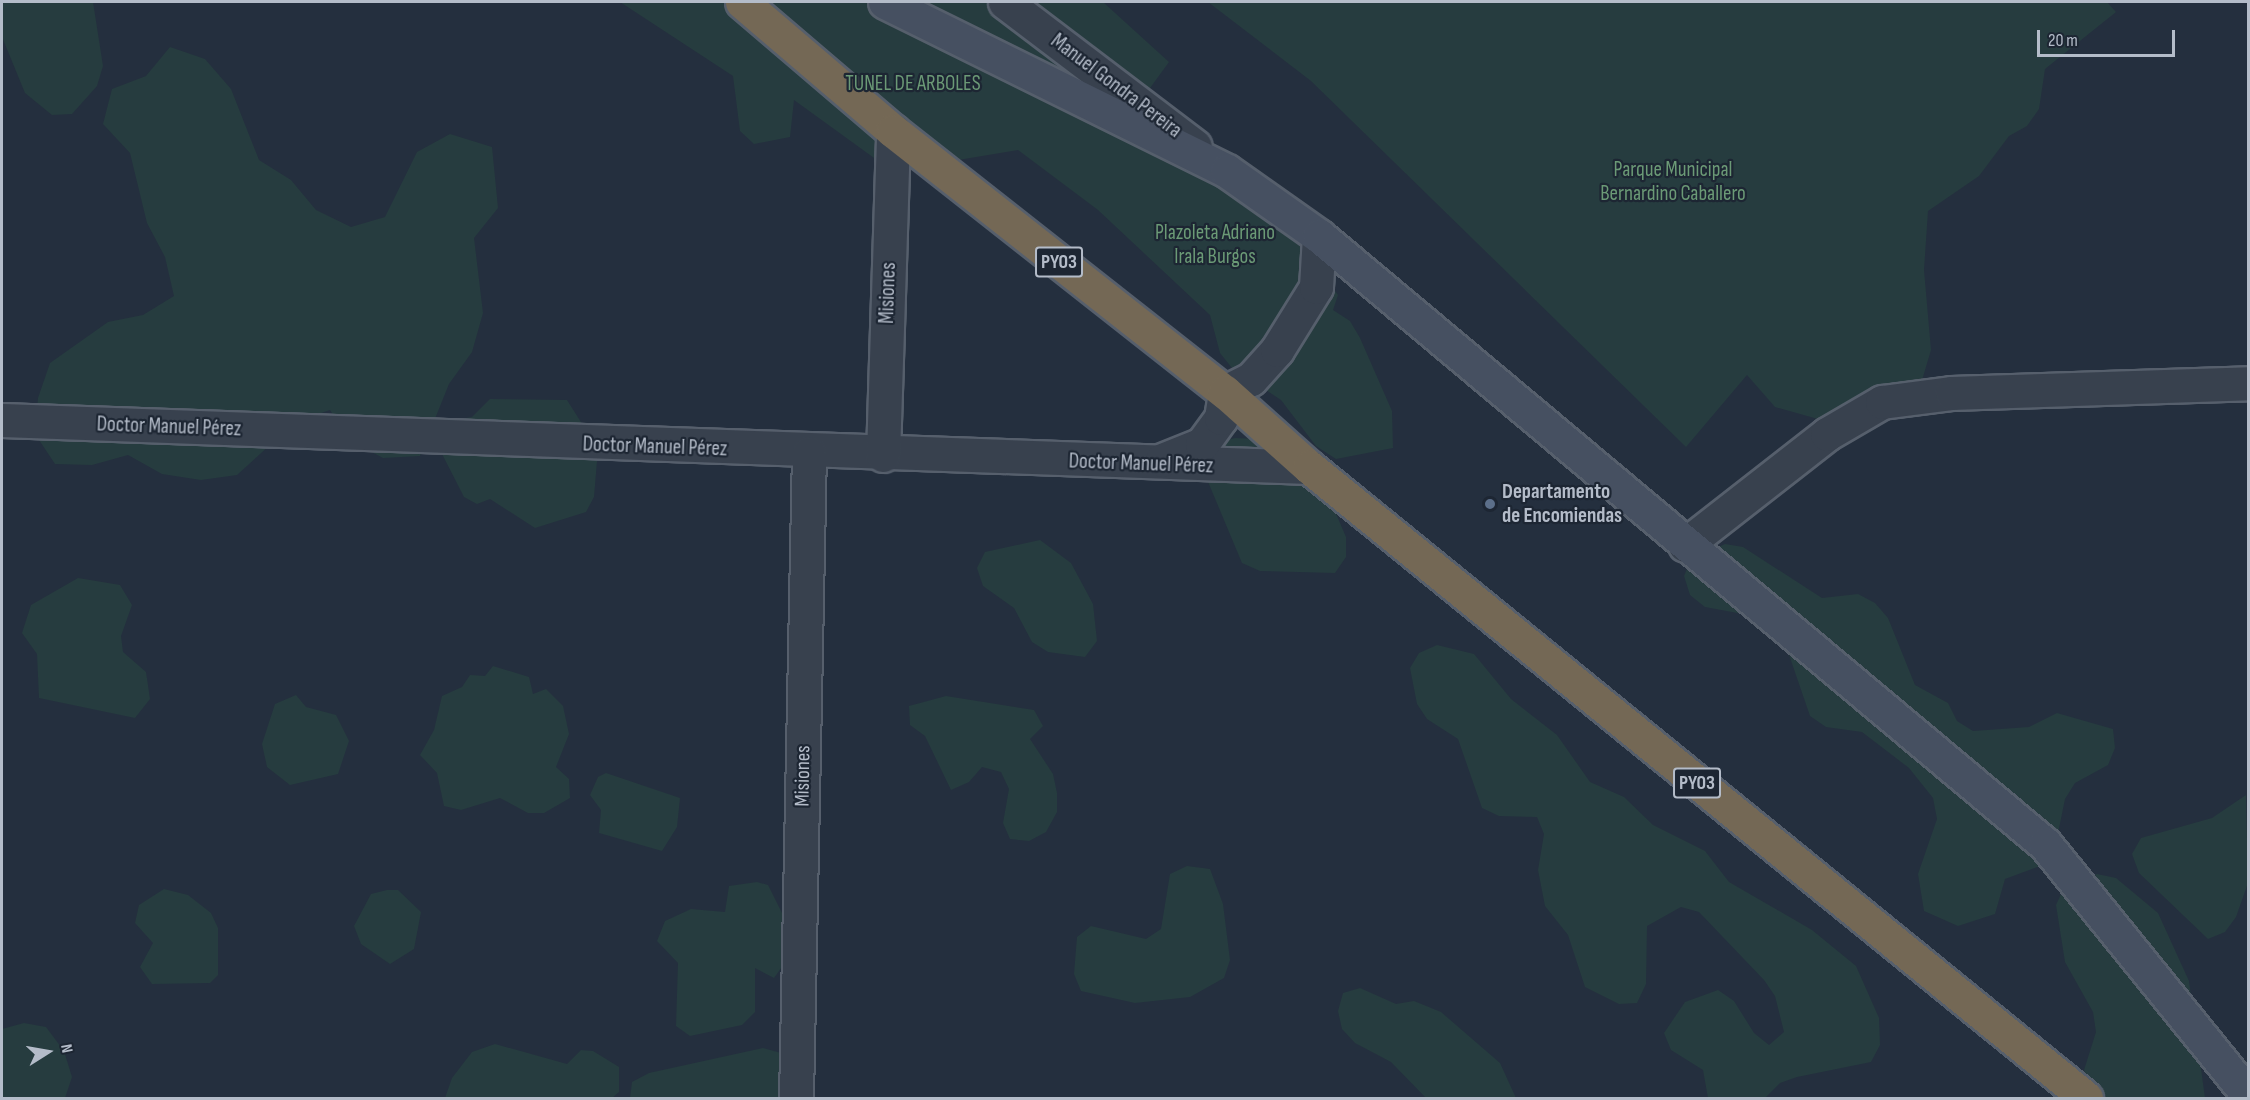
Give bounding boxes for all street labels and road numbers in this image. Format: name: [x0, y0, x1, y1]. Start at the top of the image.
street label: Manuel Gondra Pereira: [1046, 29, 1186, 143]
road number: PY03: [1035, 245, 1083, 279]
street label: Misiones: [874, 262, 902, 324]
street label: Doctor Manuel Pérez: [96, 412, 242, 442]
street label: Doctor Manuel Pérez: [582, 432, 728, 462]
street label: Doctor Manuel Pérez: [1068, 449, 1214, 479]
street label: Misiones: [790, 745, 816, 807]
road number: PY03: [1673, 766, 1721, 800]

